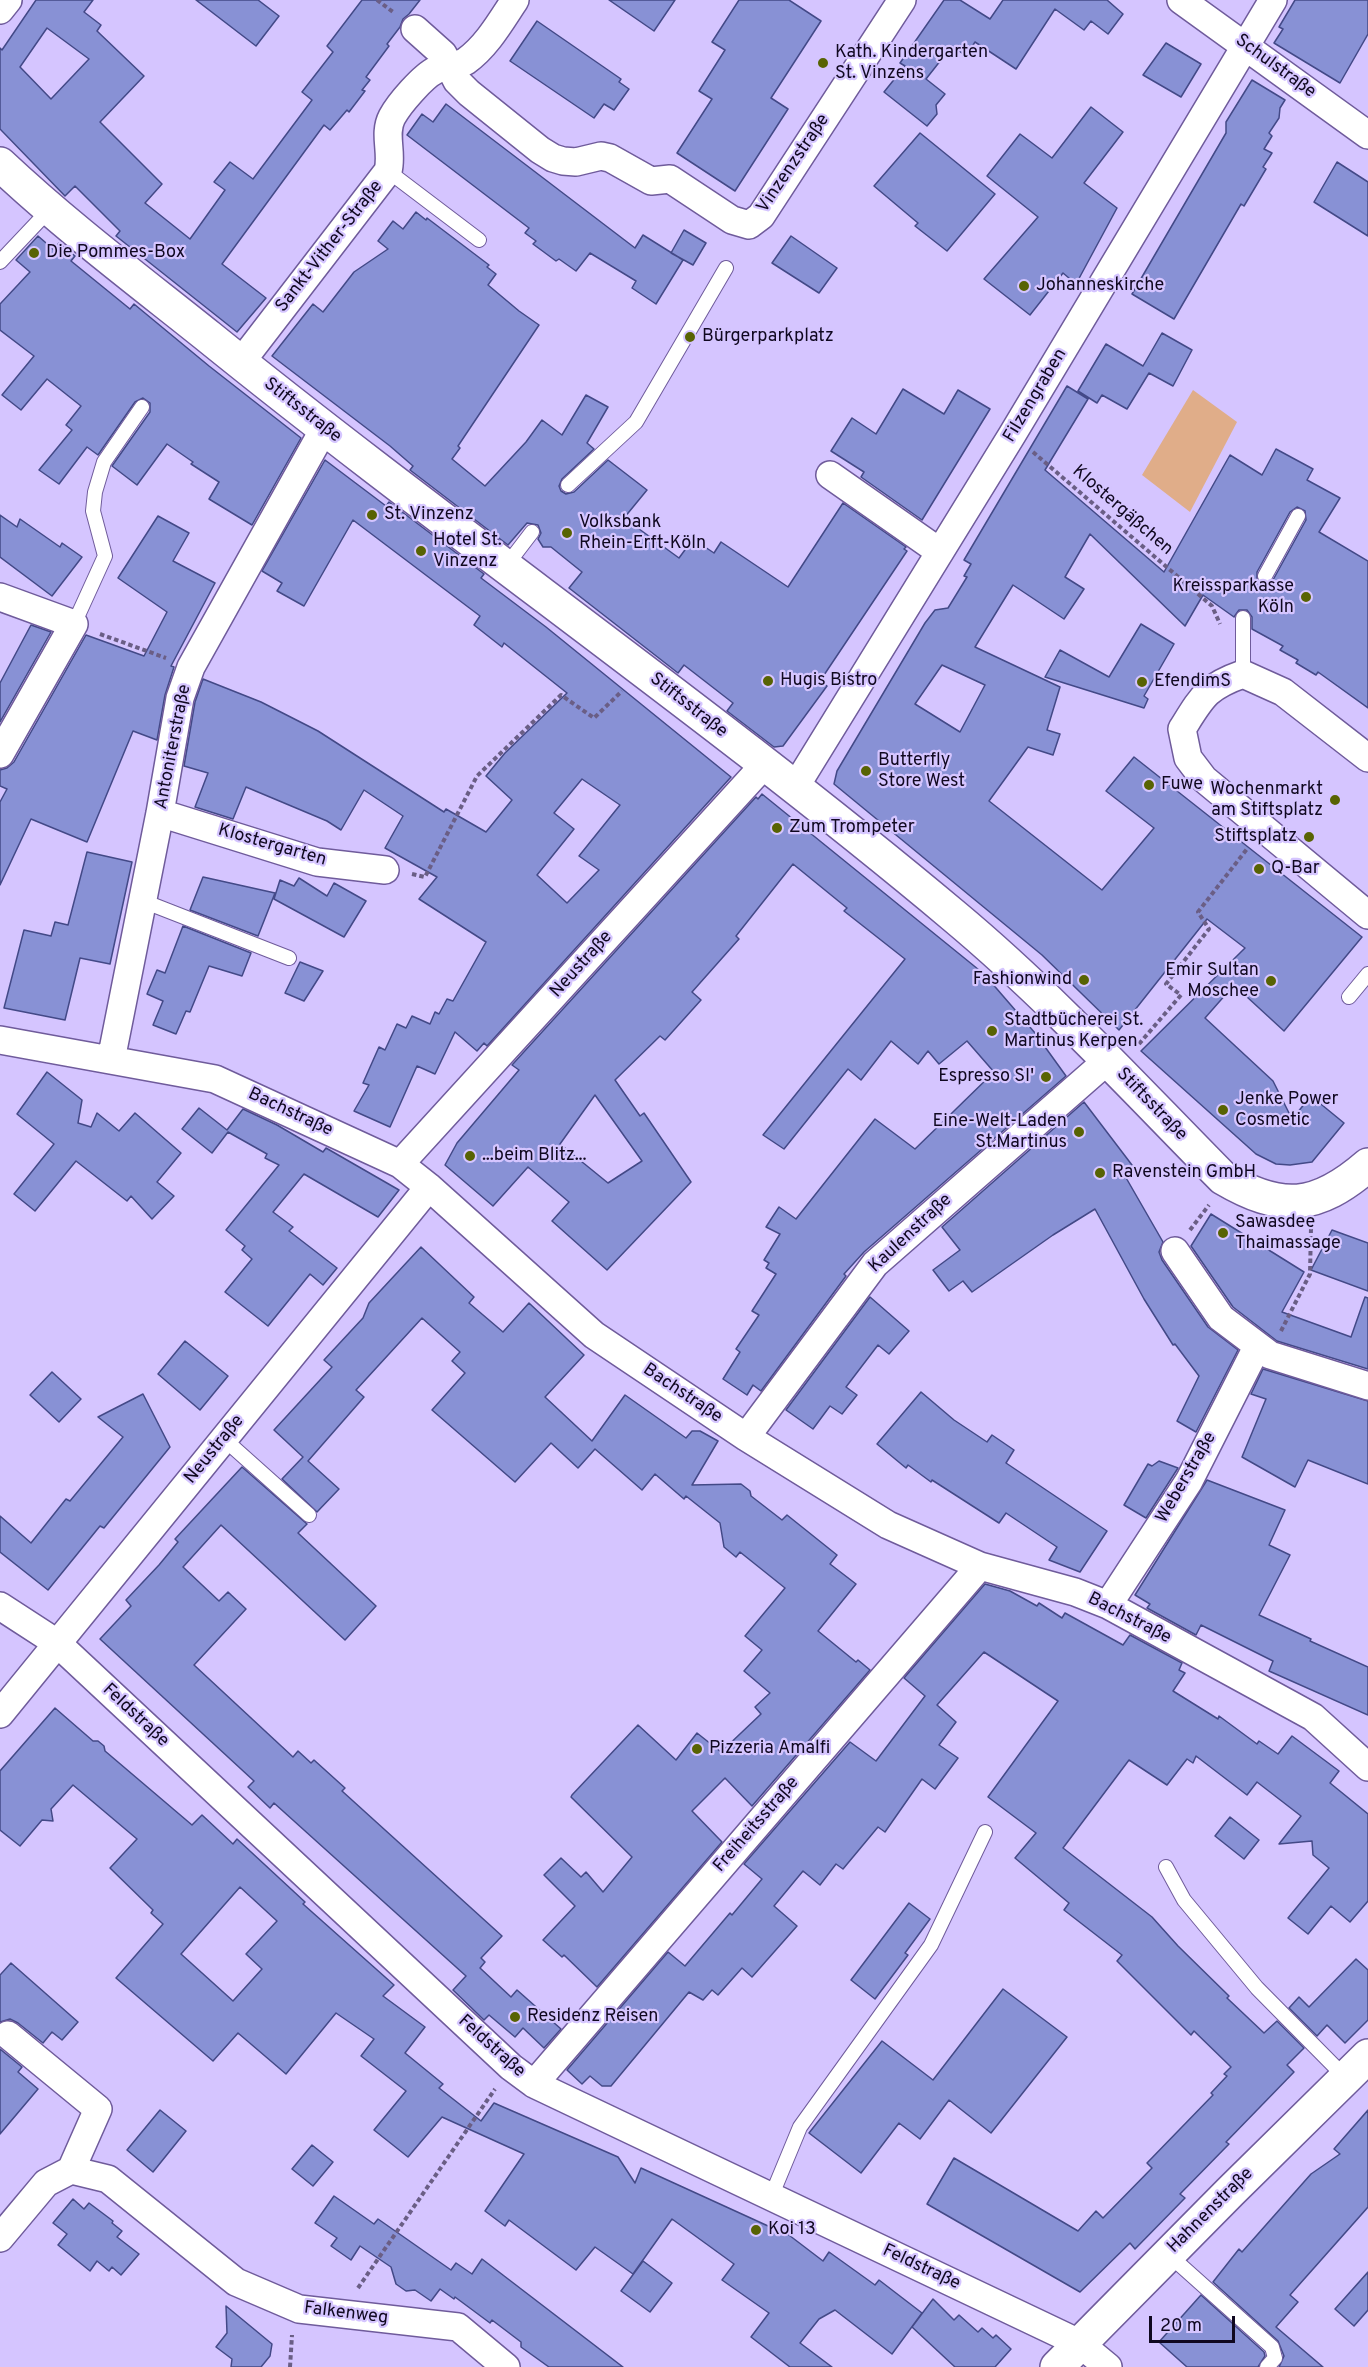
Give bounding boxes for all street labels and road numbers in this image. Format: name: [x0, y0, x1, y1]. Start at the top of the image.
street label: Schulstraße: [1230, 30, 1320, 104]
street label: Vinzenzstraße: [753, 111, 835, 217]
street label: Sankt-Vither-Straße: [272, 177, 388, 317]
street label: Filzengraben: [1000, 345, 1072, 447]
street label: Stiftsstraße: [259, 374, 345, 448]
street label: Klostergäßchen: [1067, 461, 1177, 561]
street label: Stiftsstraße: [645, 669, 731, 743]
street label: Antoniterstraße: [151, 683, 197, 811]
street label: Klostergarten: [215, 820, 329, 872]
street label: Neustraße: [546, 927, 618, 1003]
street label: Stiftsstraße: [1111, 1064, 1191, 1146]
street label: Bachstraße: [244, 1084, 336, 1142]
street label: Kaulenstraße: [865, 1190, 957, 1278]
street label: Bachstraße: [638, 1360, 726, 1428]
street label: Neustraße: [181, 1411, 249, 1489]
street label: Weberstraße: [1152, 1429, 1222, 1527]
street label: Bachstraße: [1084, 1589, 1174, 1649]
street label: Feldstraße: [97, 1680, 173, 1752]
street label: Freiheitsstraße: [710, 1773, 804, 1877]
street label: Feldstraße: [453, 2011, 529, 2083]
street label: Hahnenstraße: [1164, 2164, 1258, 2258]
street label: Feldstraße: [879, 2241, 963, 2295]
street label: Falkenweg: [303, 2298, 389, 2330]

